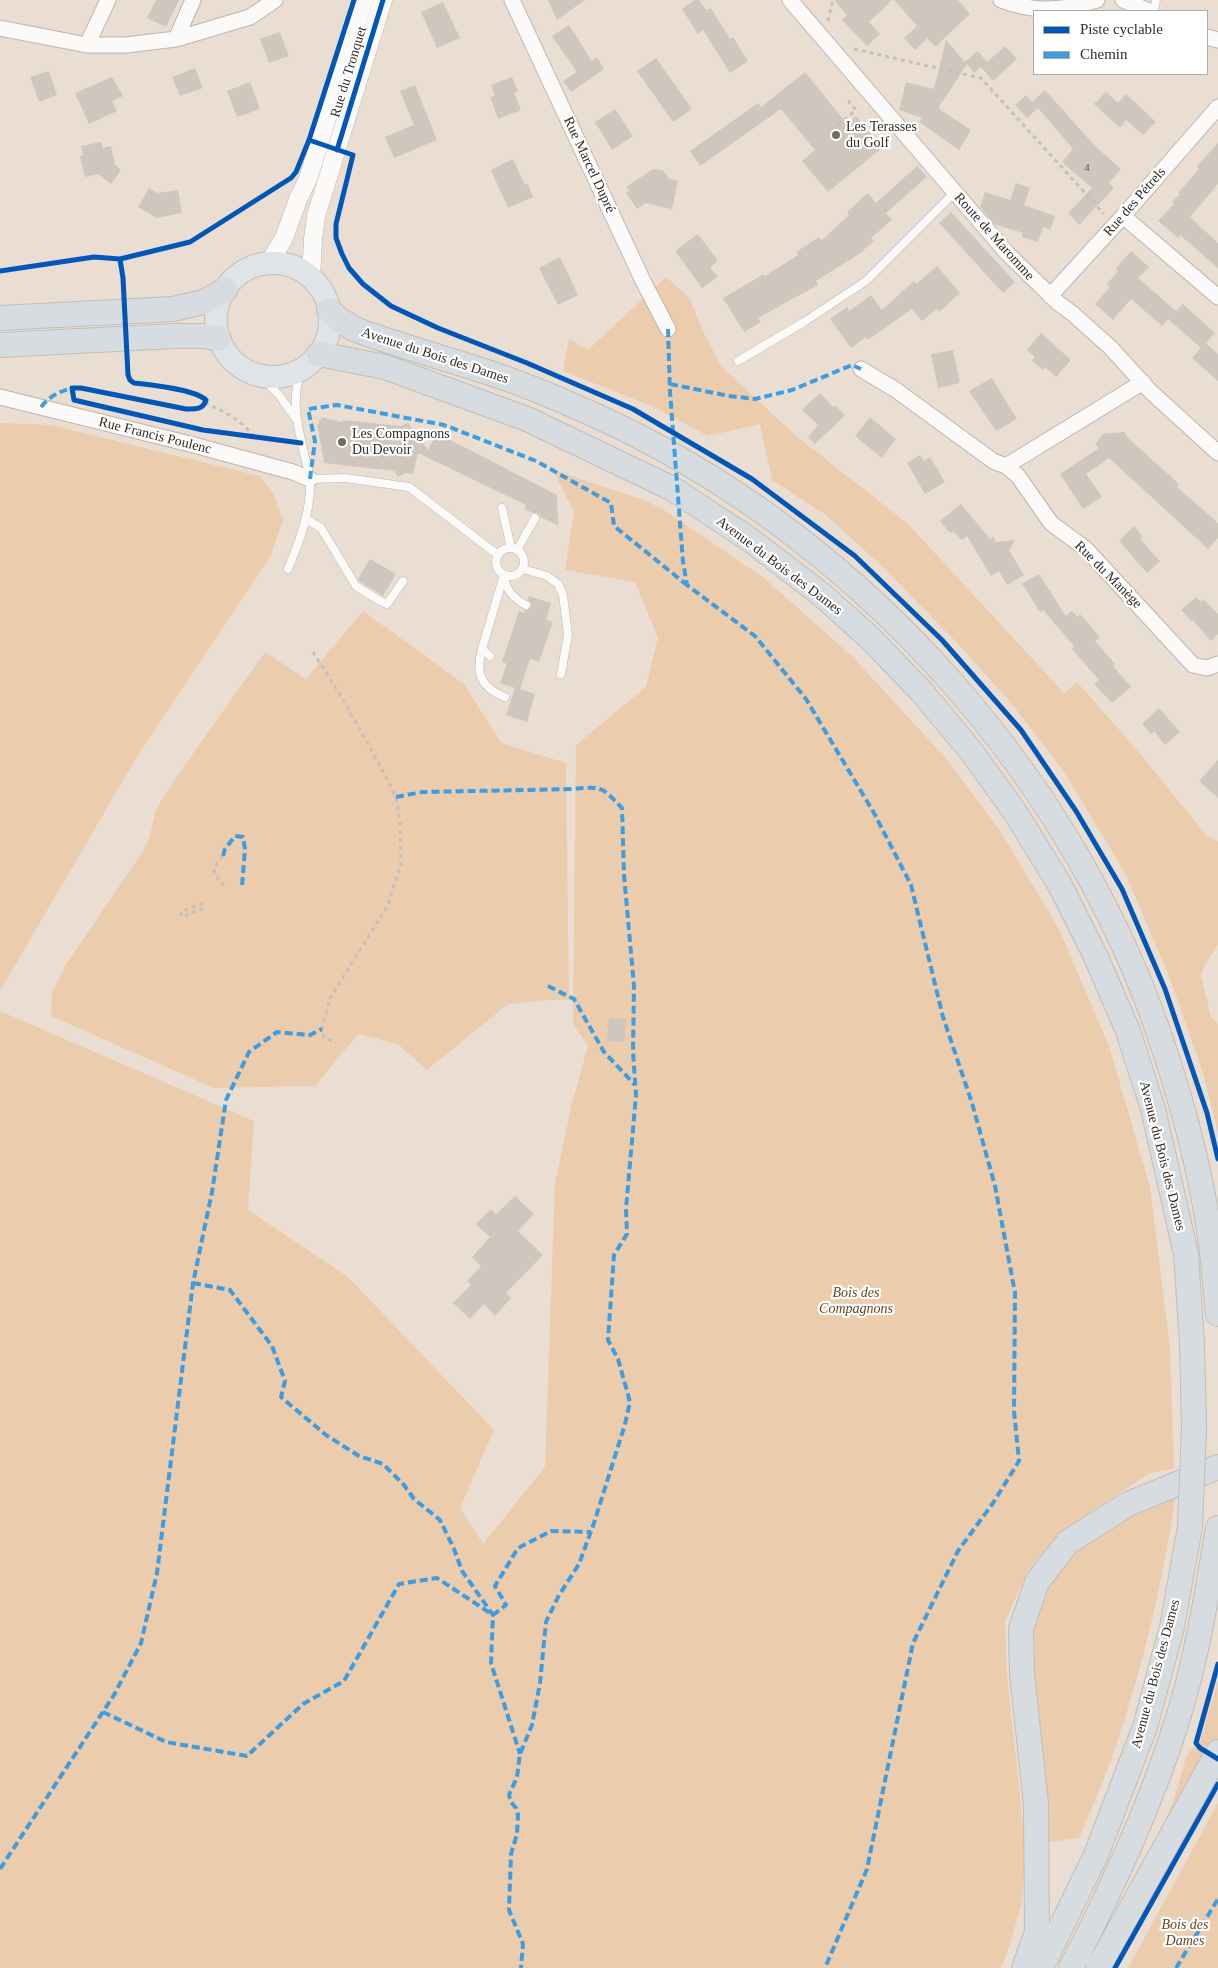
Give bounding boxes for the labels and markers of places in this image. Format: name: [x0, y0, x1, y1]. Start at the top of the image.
place label: Les Terasses du Golf: [846, 119, 917, 152]
marker: Les Terasses du Golf: [830, 129, 842, 141]
place label: Les Compagnons Du Devoir: [352, 426, 450, 458]
marker: Les Compagnons Du Devoir: [336, 436, 348, 448]

